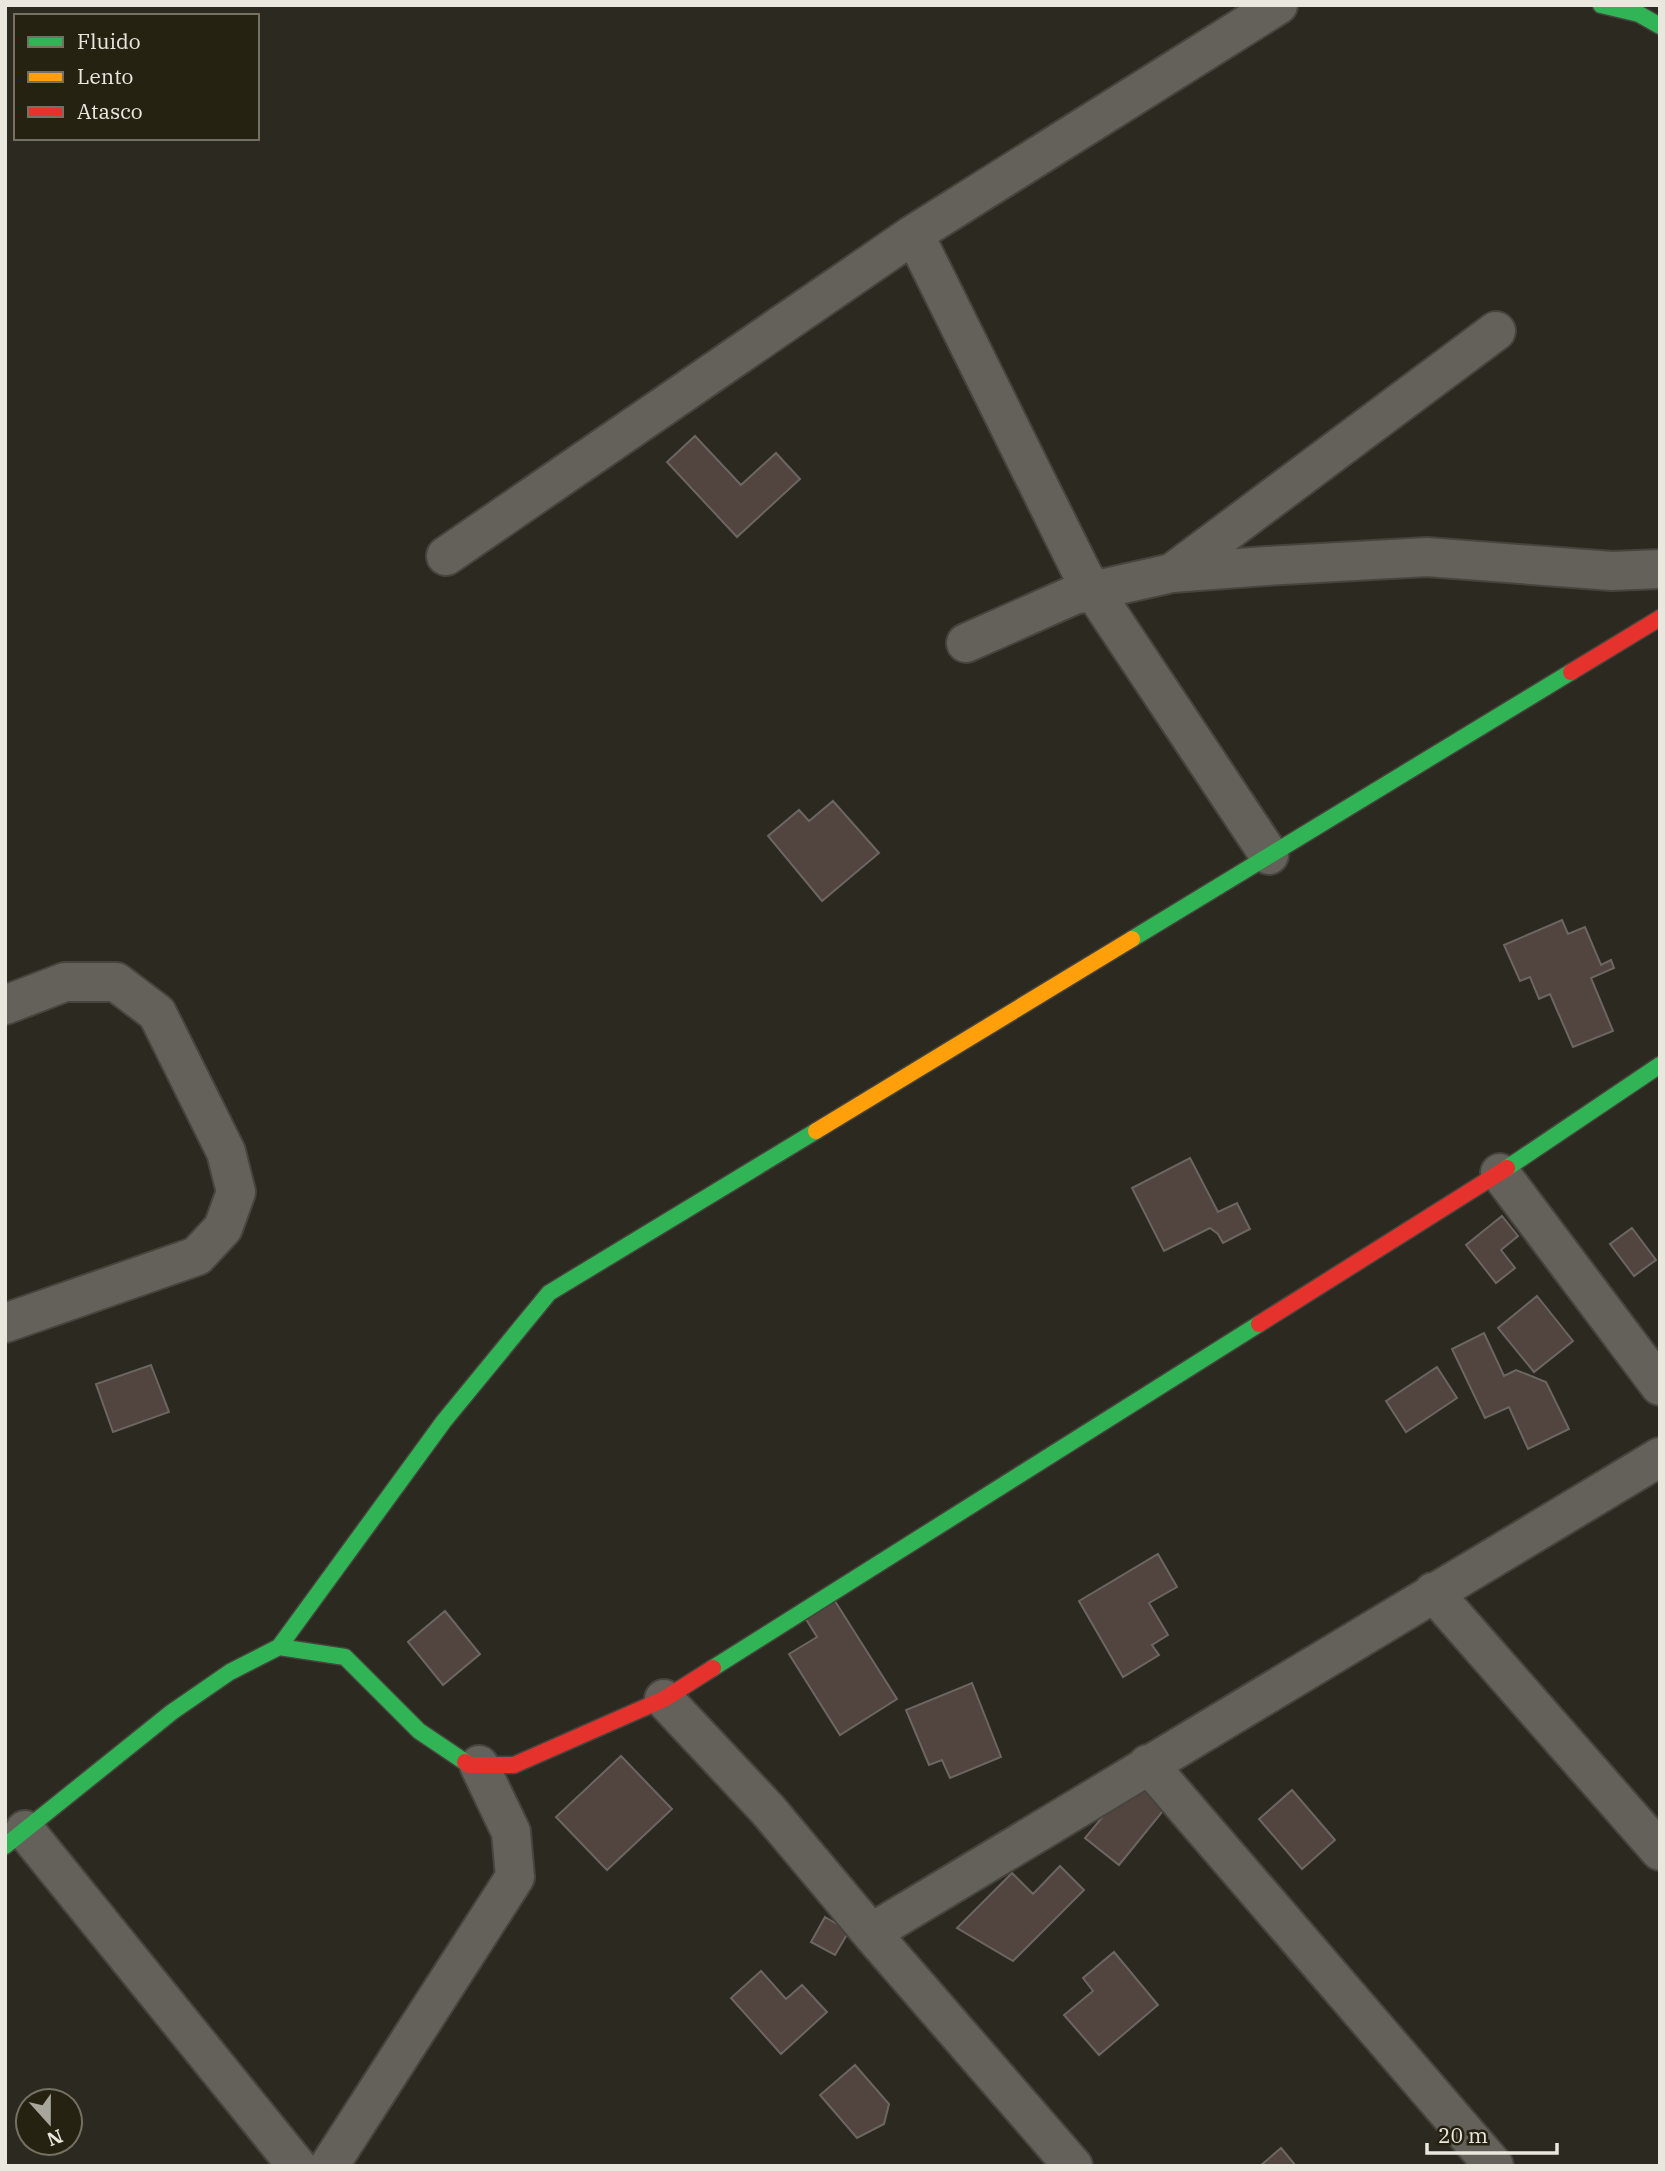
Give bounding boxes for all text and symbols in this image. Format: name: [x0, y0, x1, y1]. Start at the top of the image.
legend: [14, 14, 259, 140]
text: Fluido: [77, 27, 141, 55]
text: Lento: [77, 62, 133, 90]
text: Atasco: [77, 97, 143, 125]
north arrow: [14, 2087, 84, 2157]
scale bar: [1427, 2112, 1556, 2156]
text: 20 m: [1438, 2121, 1488, 2149]
text: N: [44, 2124, 66, 2152]

